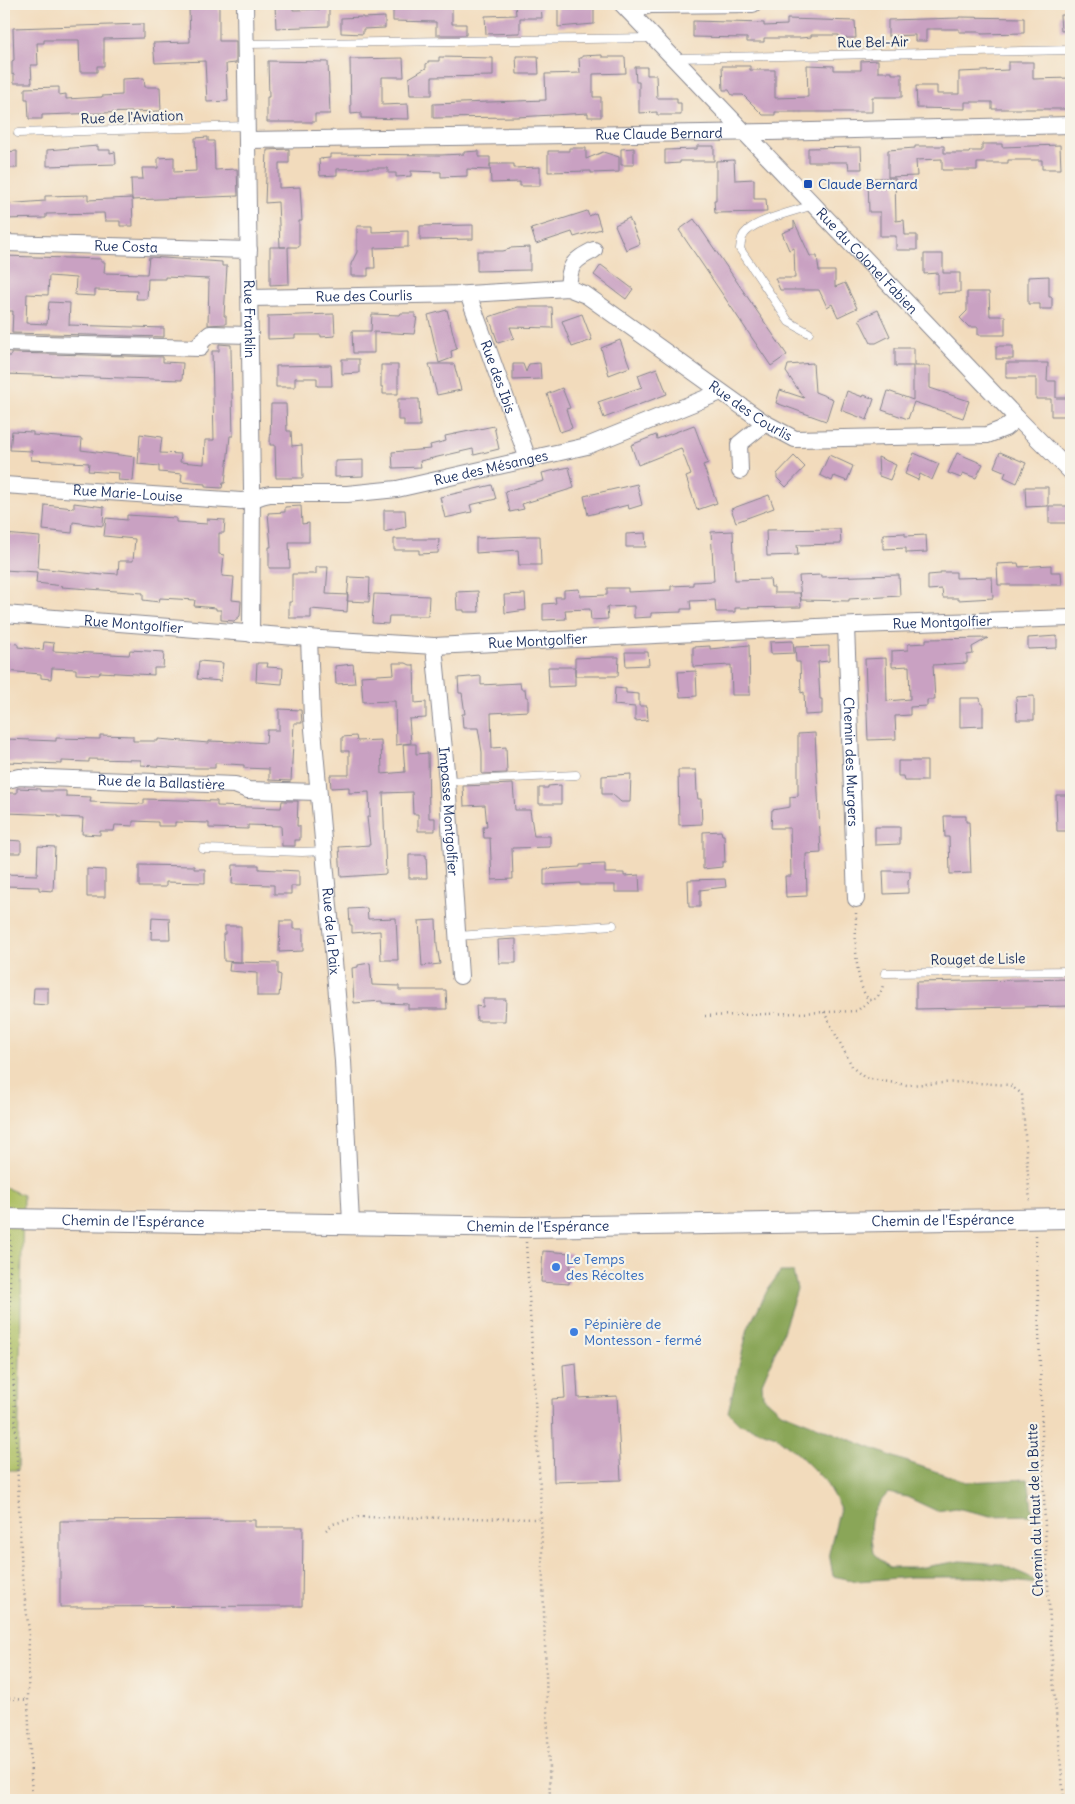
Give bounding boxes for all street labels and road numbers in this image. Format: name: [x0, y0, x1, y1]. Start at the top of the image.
street label: Rue Bel-Air: [837, 32, 909, 52]
street label: Rue de l'Aviation: [80, 106, 184, 128]
street label: Rue Claude Bernard: [595, 124, 723, 144]
street label: Rue du Colonel Fabien: [812, 204, 922, 318]
street label: Rue Costa: [94, 237, 158, 256]
street label: Rue Franklin: [240, 280, 259, 358]
street label: Rue des Courlis: [315, 286, 413, 306]
street label: Rue des Ibis: [477, 338, 520, 416]
street label: Rue des Courlis: [705, 377, 796, 445]
street label: Rue des Mésanges: [432, 446, 550, 489]
street label: Rue Marie-Louise: [72, 481, 183, 506]
street label: Rue Montgolfier: [83, 611, 184, 637]
street label: Rue Montgolfier: [892, 612, 993, 633]
street label: Rue Montgolfier: [488, 629, 588, 652]
street label: Chemin des Murgers: [840, 697, 862, 827]
street label: Impasse Montgolfier: [435, 746, 462, 877]
street label: Rue de la Ballastière: [97, 771, 225, 794]
street label: Rue de la Paix: [318, 887, 344, 976]
street label: Rouget de Lisle: [930, 949, 1026, 969]
street label: Chemin de l'Espérance: [871, 1210, 1014, 1230]
street label: Chemin de l'Espérance: [61, 1211, 205, 1231]
street label: Chemin de l'Espérance: [466, 1217, 609, 1236]
street label: Chemin du Haut de la Butte: [1023, 1423, 1047, 1597]

